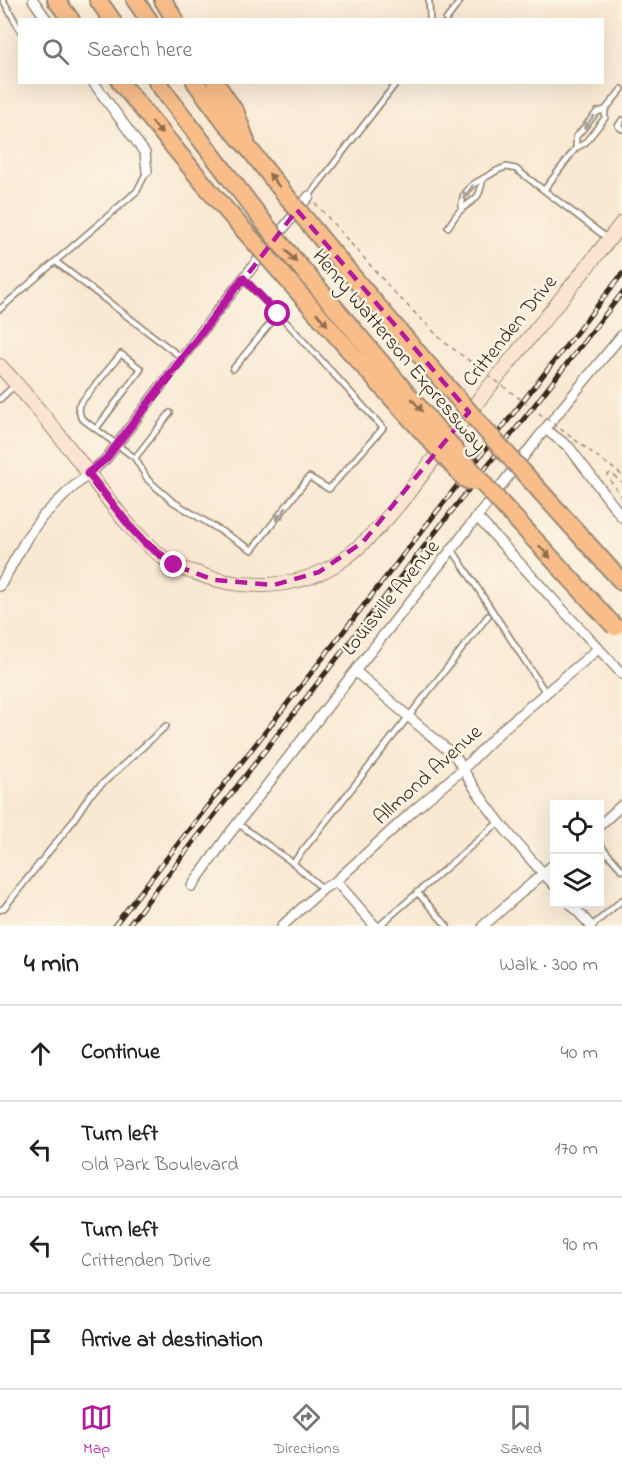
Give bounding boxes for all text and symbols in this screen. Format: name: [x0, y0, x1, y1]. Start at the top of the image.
search box: [18, 18, 604, 84]
icon: search: [39, 35, 72, 68]
text: Search here: [87, 35, 192, 67]
one-way arrow: [582, 114, 595, 130]
one-way arrow: [151, 120, 164, 136]
one-way arrow: [268, 173, 280, 188]
one-way arrow: [463, 184, 475, 200]
street label: Henry Watterson Expressway: [303, 243, 493, 461]
one-way arrow: [285, 248, 297, 263]
street label: Crittenden Drive: [456, 268, 565, 394]
route start: [264, 300, 290, 326]
one-way arrow: [315, 311, 328, 326]
one-way arrow: [410, 397, 423, 412]
one-way arrow: [274, 506, 287, 522]
street label: Louisville Avenue: [335, 533, 448, 663]
one-way arrow: [538, 544, 552, 559]
route end: [160, 551, 186, 577]
street label: Allmond Avenue: [367, 718, 490, 833]
map controls: [550, 800, 604, 908]
button: locate: [550, 800, 604, 854]
button: layers: [550, 854, 604, 908]
text: 4 min: [24, 946, 79, 984]
text: Walk · 300 m: [499, 951, 598, 980]
icon: ahead: [24, 1037, 57, 1070]
text: Continue: [81, 1037, 160, 1069]
text: 40 m: [561, 1039, 598, 1068]
text: Turn left: [81, 1119, 158, 1151]
icon: left: [24, 1133, 57, 1166]
text: 170 m: [554, 1135, 598, 1164]
text: Old Park Boulevard: [81, 1151, 238, 1180]
text: Turn left: [81, 1215, 158, 1247]
icon: left: [24, 1229, 57, 1262]
text: 90 m: [563, 1231, 598, 1260]
text: Crittenden Drive: [81, 1247, 211, 1276]
icon: arrive: [24, 1325, 57, 1358]
text: Arrive at destination: [81, 1325, 263, 1357]
tab: Map: [80, 1401, 113, 1461]
tab: Directions: [273, 1401, 340, 1461]
tab: Saved: [500, 1401, 542, 1461]

